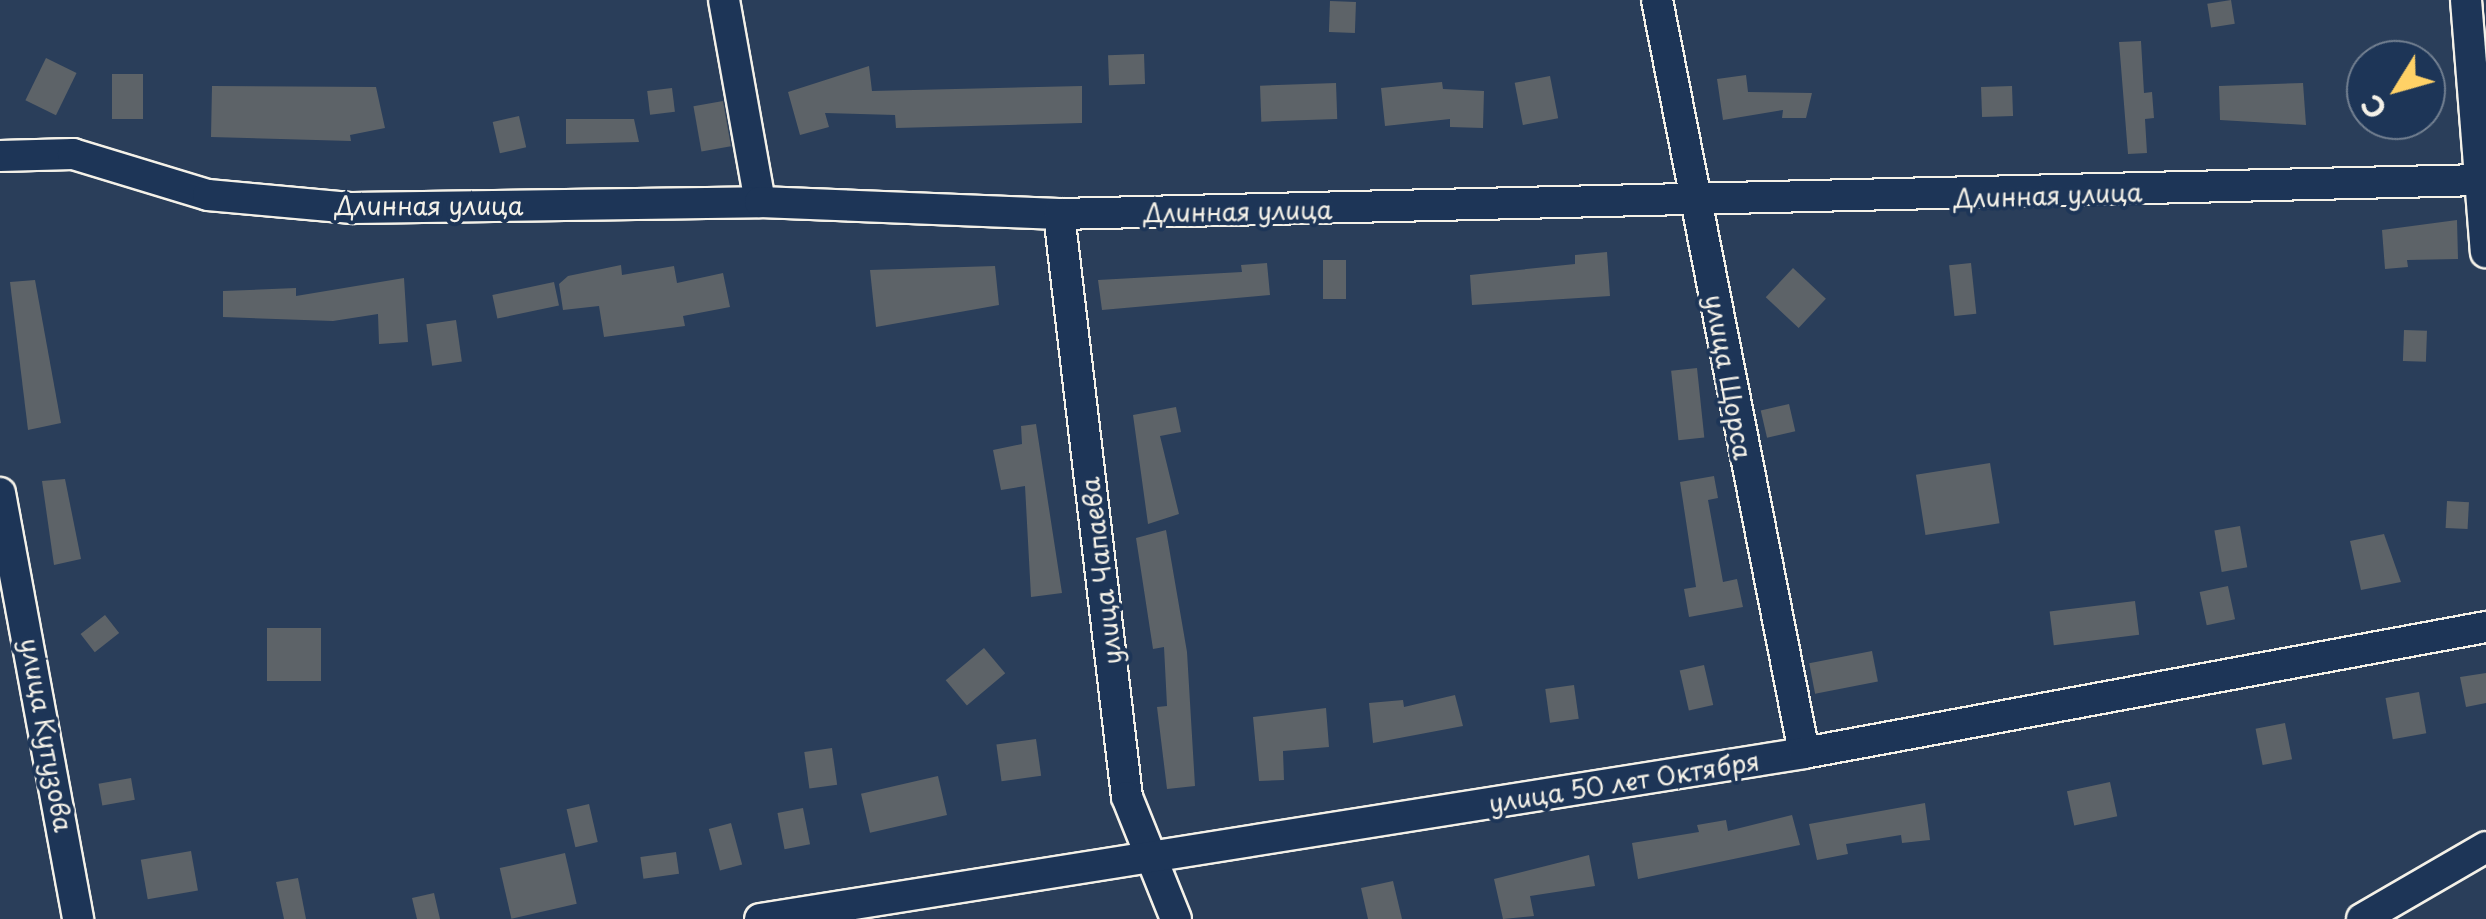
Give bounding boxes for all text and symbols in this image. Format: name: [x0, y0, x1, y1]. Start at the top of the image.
north arrow: [2346, 40, 2446, 140]
text: С: [2350, 86, 2397, 129]
street label: Длинная улица: [1952, 177, 2144, 213]
street label: Длинная улица: [334, 190, 524, 220]
street label: Длинная улица: [1143, 194, 1333, 228]
street label: улица Щорса: [1700, 291, 1758, 463]
street label: улица Чапаева: [1075, 475, 1127, 667]
street label: улица Кутузова: [15, 635, 79, 835]
street label: улица 50 лет Октября: [1485, 746, 1763, 818]

